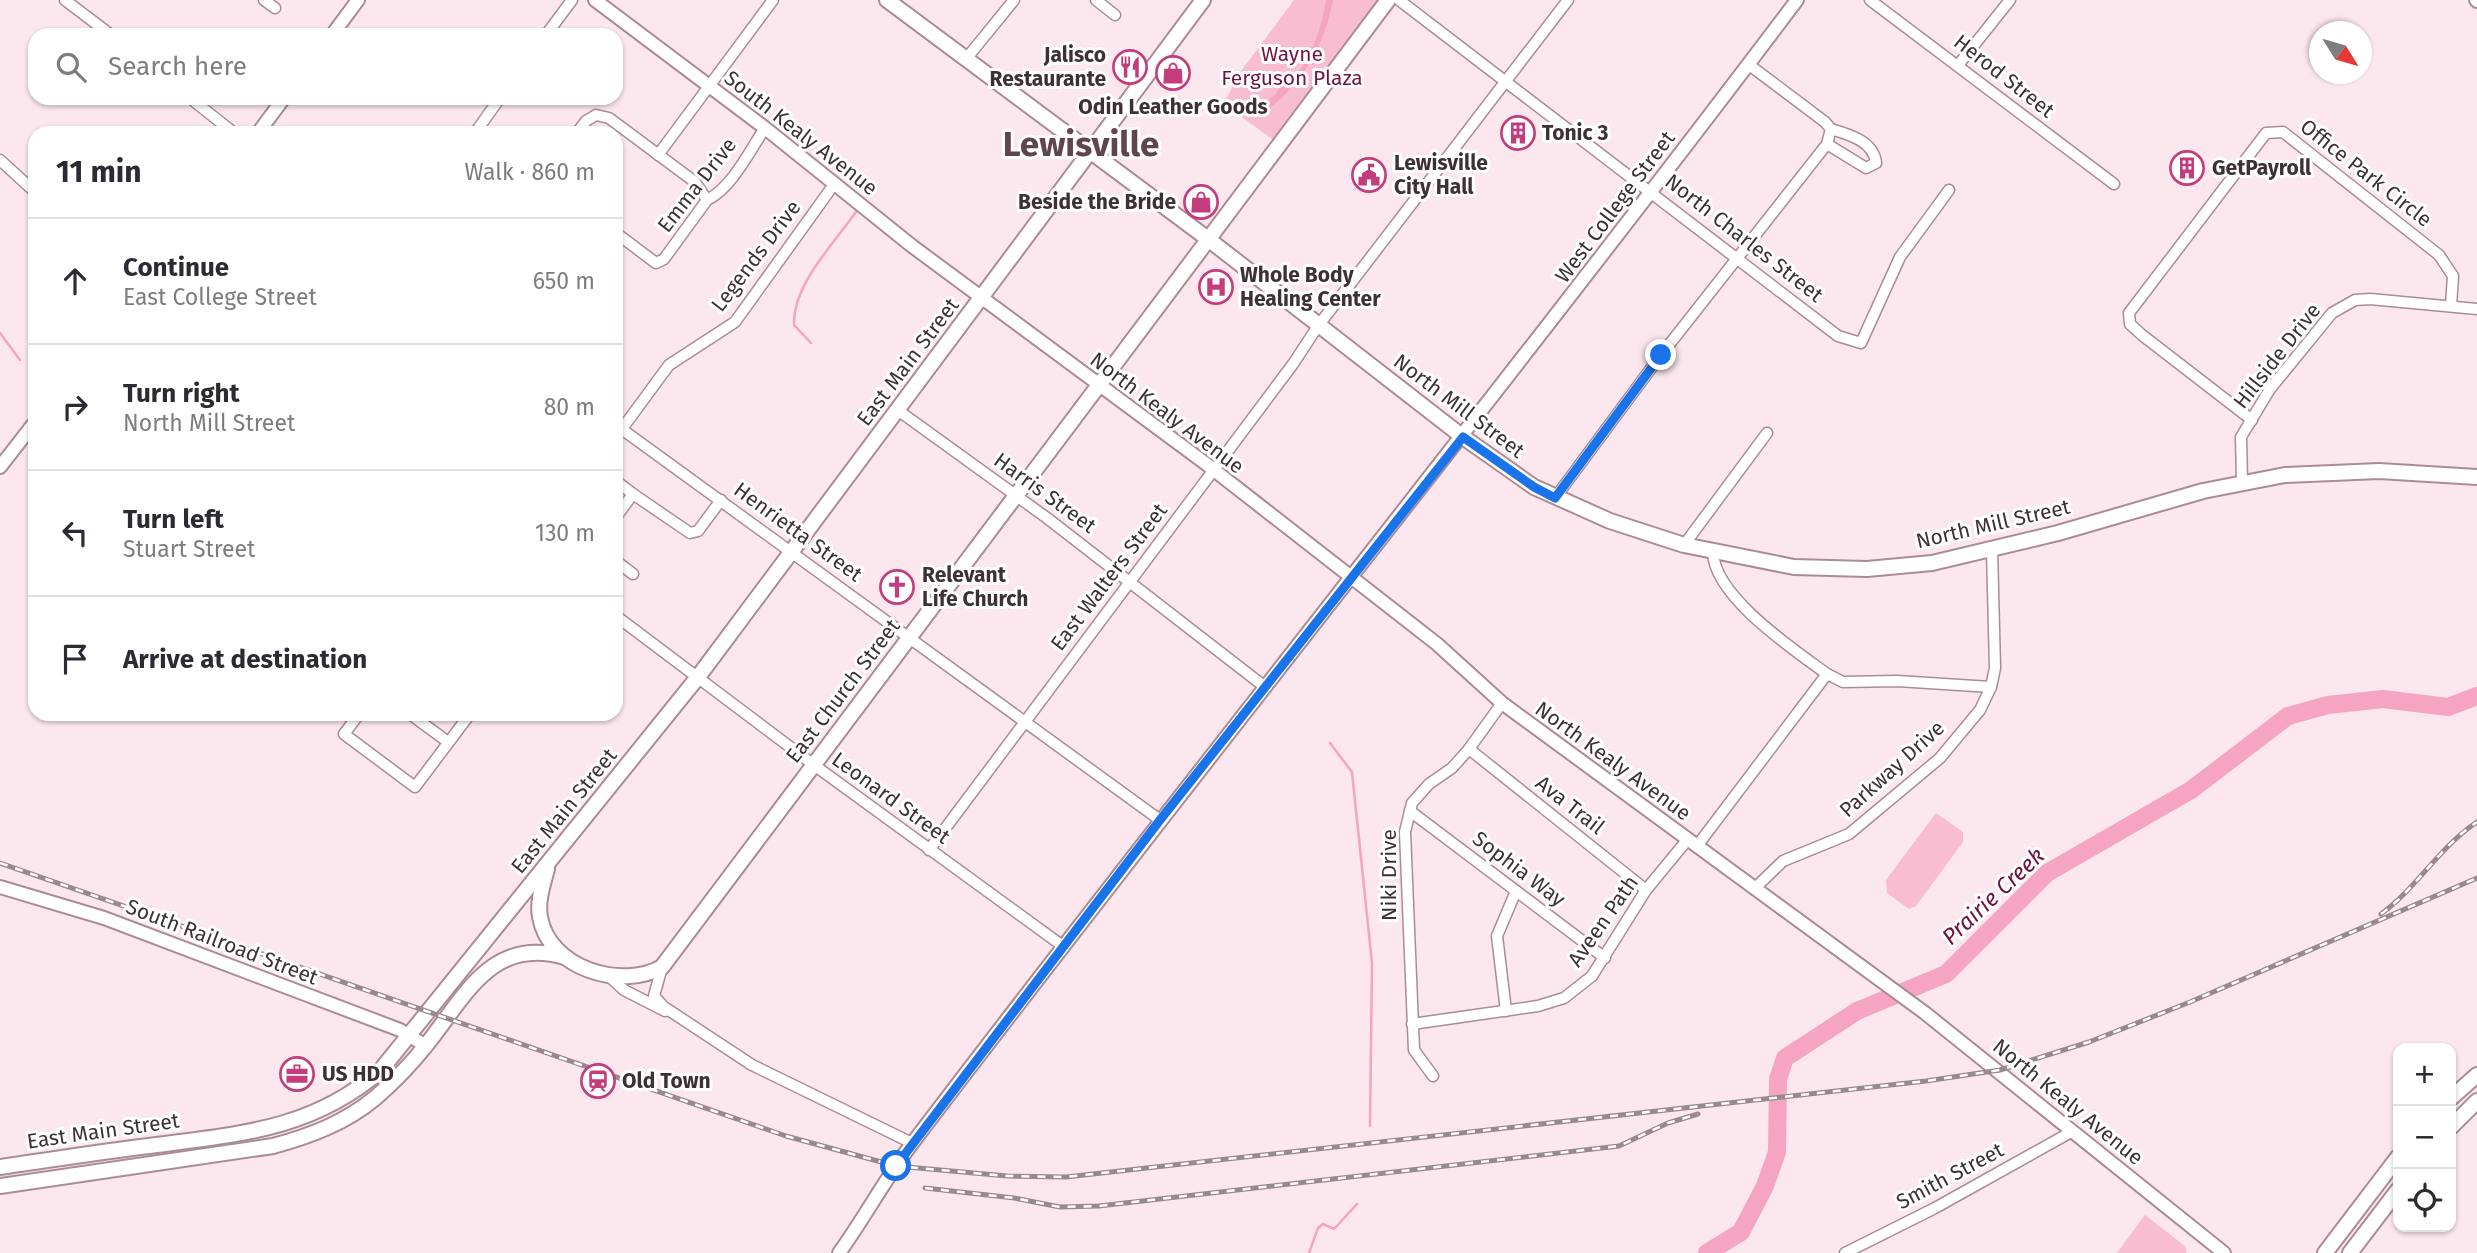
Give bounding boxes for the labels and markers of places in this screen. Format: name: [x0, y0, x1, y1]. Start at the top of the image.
place label: Jalisco Restaurante: [990, 42, 1106, 92]
restaurant icon: Jalisco Restaurante: [1111, 48, 1149, 86]
shop icon: Odin Leather Goods: [1154, 54, 1192, 92]
place label: Odin Leather Goods: [1078, 94, 1268, 120]
building icon: Tonic 3: [1499, 114, 1537, 152]
place label: Tonic 3: [1542, 120, 1609, 146]
building icon: GetPayroll: [2168, 149, 2206, 187]
place label: Lewisville City Hall: [1394, 150, 1488, 200]
place label: GetPayroll: [2212, 155, 2312, 181]
public building icon: Lewisville City Hall: [1350, 156, 1388, 194]
shop icon: Beside the Bride: [1182, 183, 1220, 221]
place label: Beside the Bride: [1018, 189, 1176, 215]
place label: Whole Body Healing Center: [1240, 262, 1381, 312]
hospital icon: Whole Body Healing Center: [1197, 268, 1235, 306]
place label: Relevant Life Church: [922, 562, 1029, 612]
church icon: Relevant Life Church: [878, 568, 916, 606]
office icon: US HDD: [278, 1055, 316, 1093]
place label: US HDD: [322, 1061, 394, 1087]
station icon: Old Town: [579, 1062, 617, 1100]
place label: Old Town: [622, 1068, 711, 1094]

